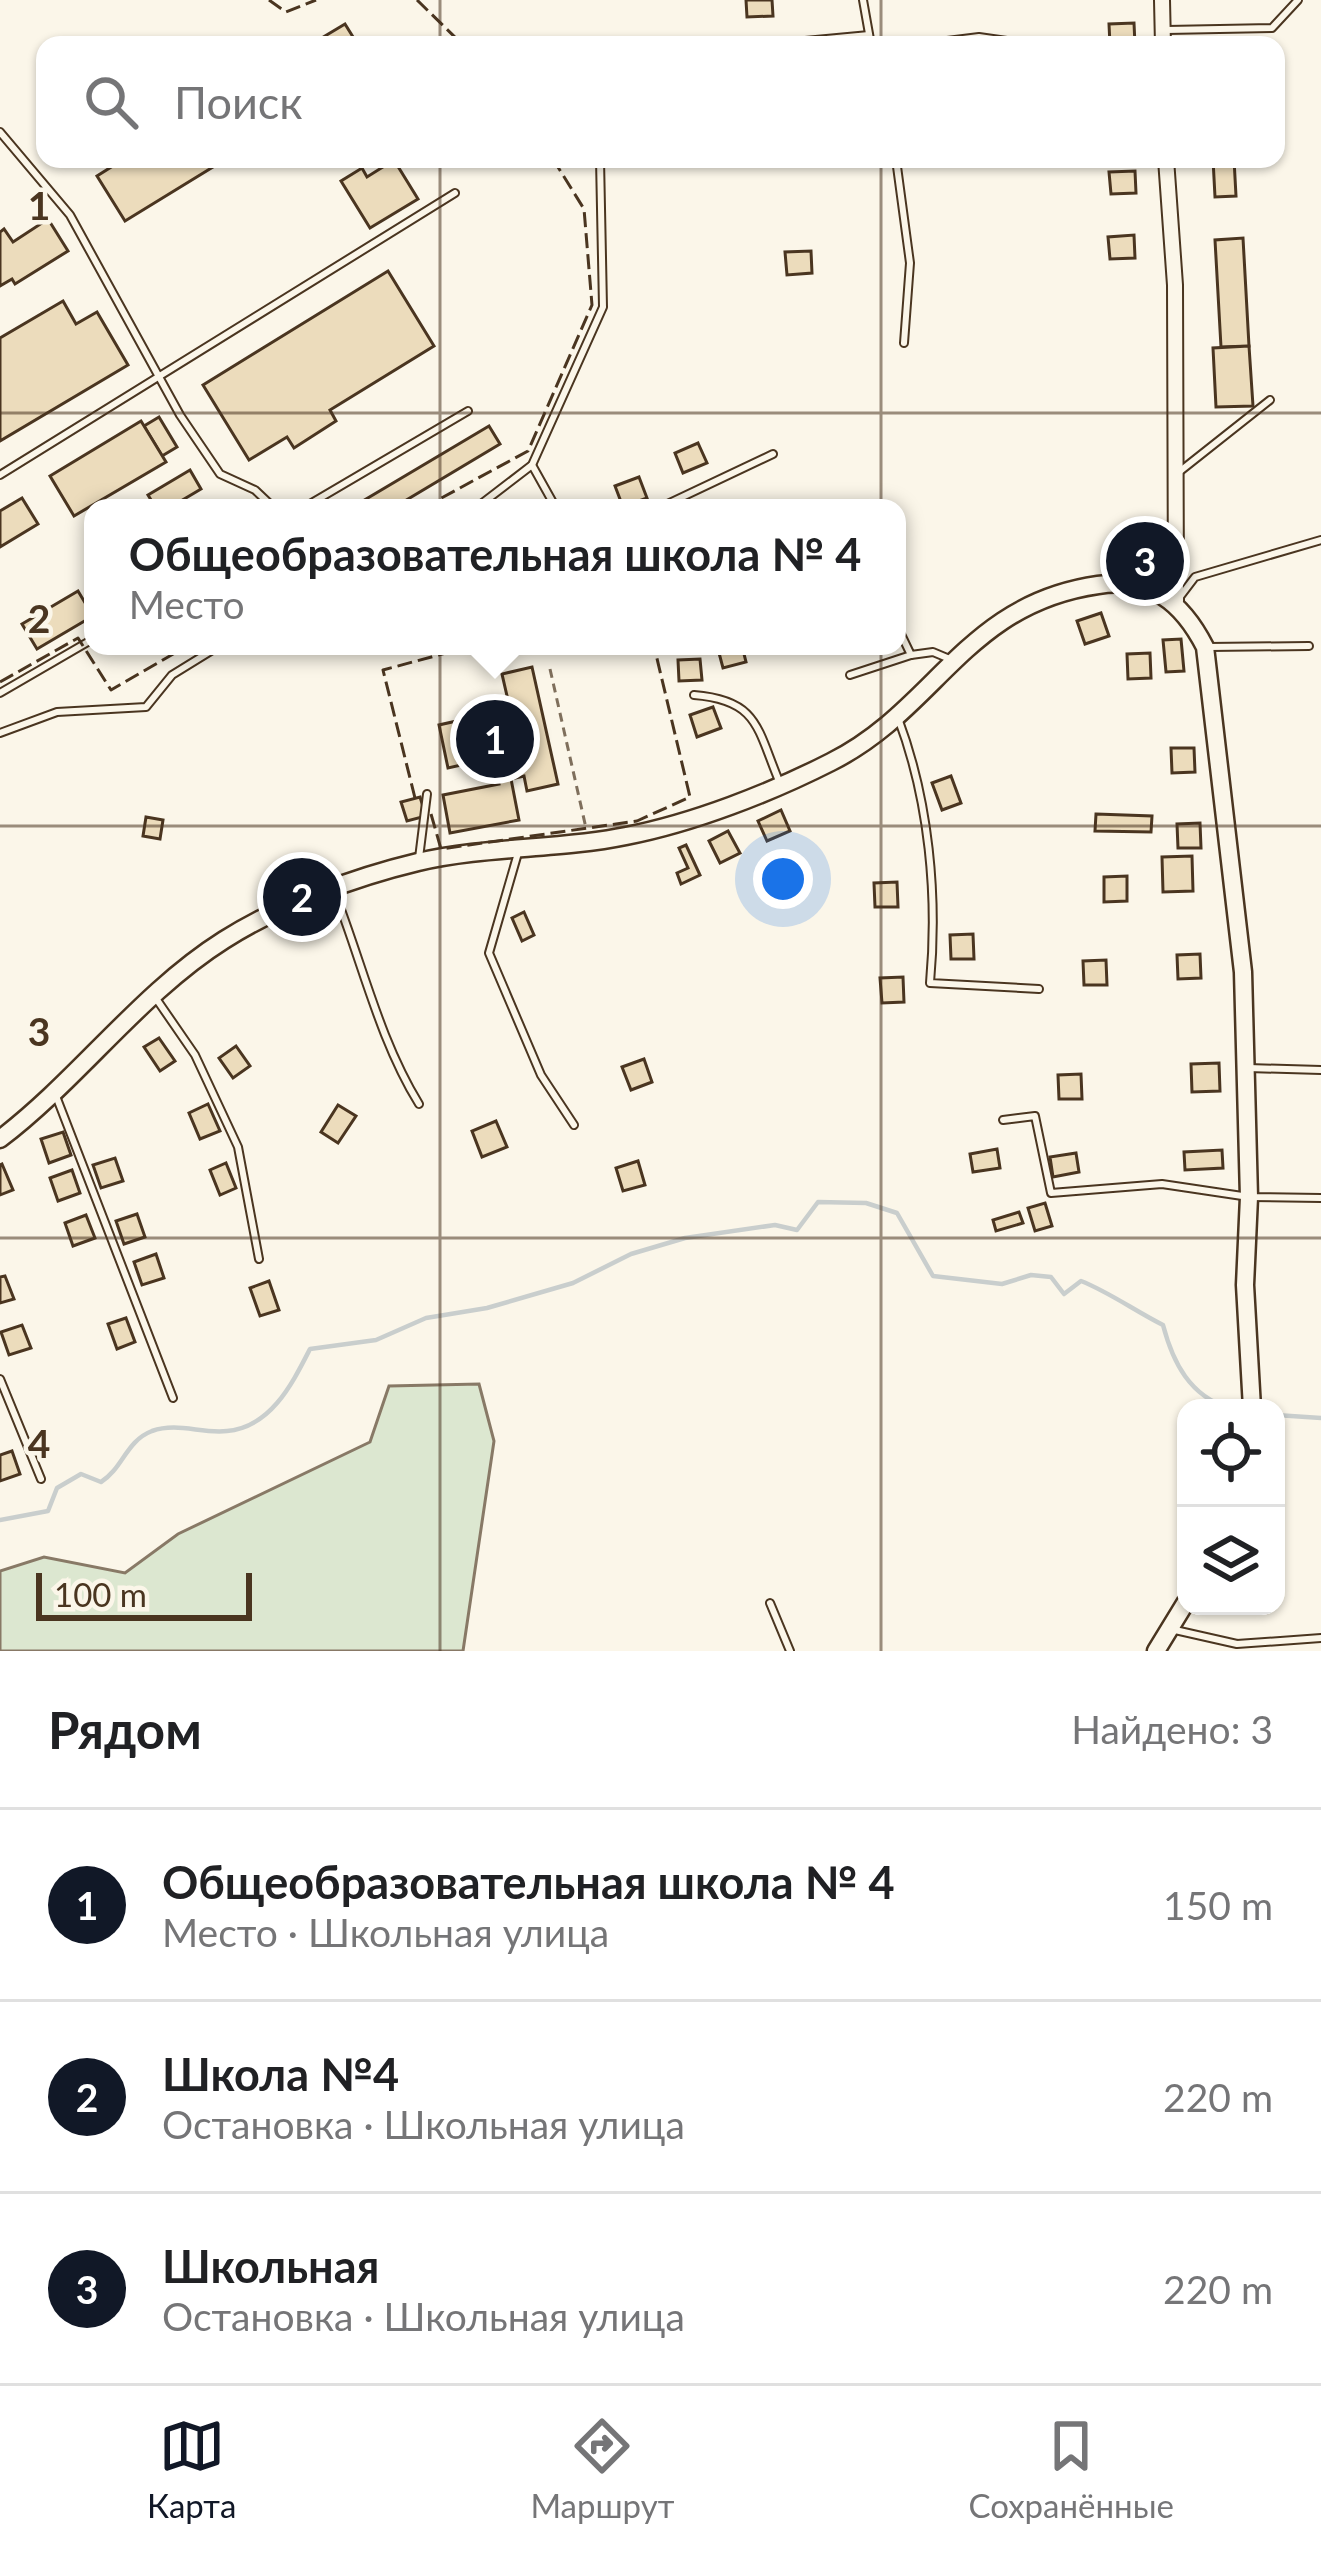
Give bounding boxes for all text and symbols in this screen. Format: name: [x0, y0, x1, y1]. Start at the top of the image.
search box: [36, 36, 1285, 168]
icon: search: [78, 69, 144, 135]
text: Поиск: [174, 75, 303, 129]
text: 1: [28, 182, 50, 228]
popup: [84, 499, 906, 655]
pin: 3: [1106, 516, 1184, 606]
text: Общеобразовательная школа № 4: [129, 527, 861, 581]
text: Место: [129, 581, 245, 627]
text: 2: [28, 595, 50, 641]
pin: 1: [456, 694, 534, 784]
your location: [753, 849, 813, 909]
pin: 2: [263, 852, 341, 942]
text: 3: [28, 1008, 50, 1054]
map controls: [1177, 1399, 1285, 1615]
button: locate: [1177, 1399, 1285, 1507]
text: 4: [28, 1420, 50, 1466]
button: layers: [1177, 1507, 1285, 1615]
scale bar: [36, 1567, 252, 1620]
text: 100 m: [54, 1574, 147, 1614]
text: Рядом: [48, 1699, 202, 1760]
text: Найдено: 3: [1071, 1706, 1273, 1752]
text: Общеобразовательная школа № 4: [162, 1855, 895, 1909]
text: 1: [76, 1882, 98, 1928]
text: 150 m: [1163, 1882, 1273, 1928]
text: Место · Школьная улица: [162, 1909, 609, 1955]
text: Школа №4: [162, 2047, 399, 2101]
text: 2: [76, 2074, 98, 2120]
text: 220 m: [1163, 2074, 1273, 2120]
text: Остановка · Школьная улица: [162, 2101, 685, 2147]
text: Школьная: [162, 2239, 379, 2293]
text: 3: [76, 2266, 98, 2312]
text: 220 m: [1163, 2266, 1273, 2312]
text: Остановка · Школьная улица: [162, 2293, 685, 2339]
tab: Карта: [147, 2413, 236, 2525]
tab: Маршрут: [530, 2413, 674, 2525]
tab: Сохранённые: [968, 2413, 1174, 2525]

